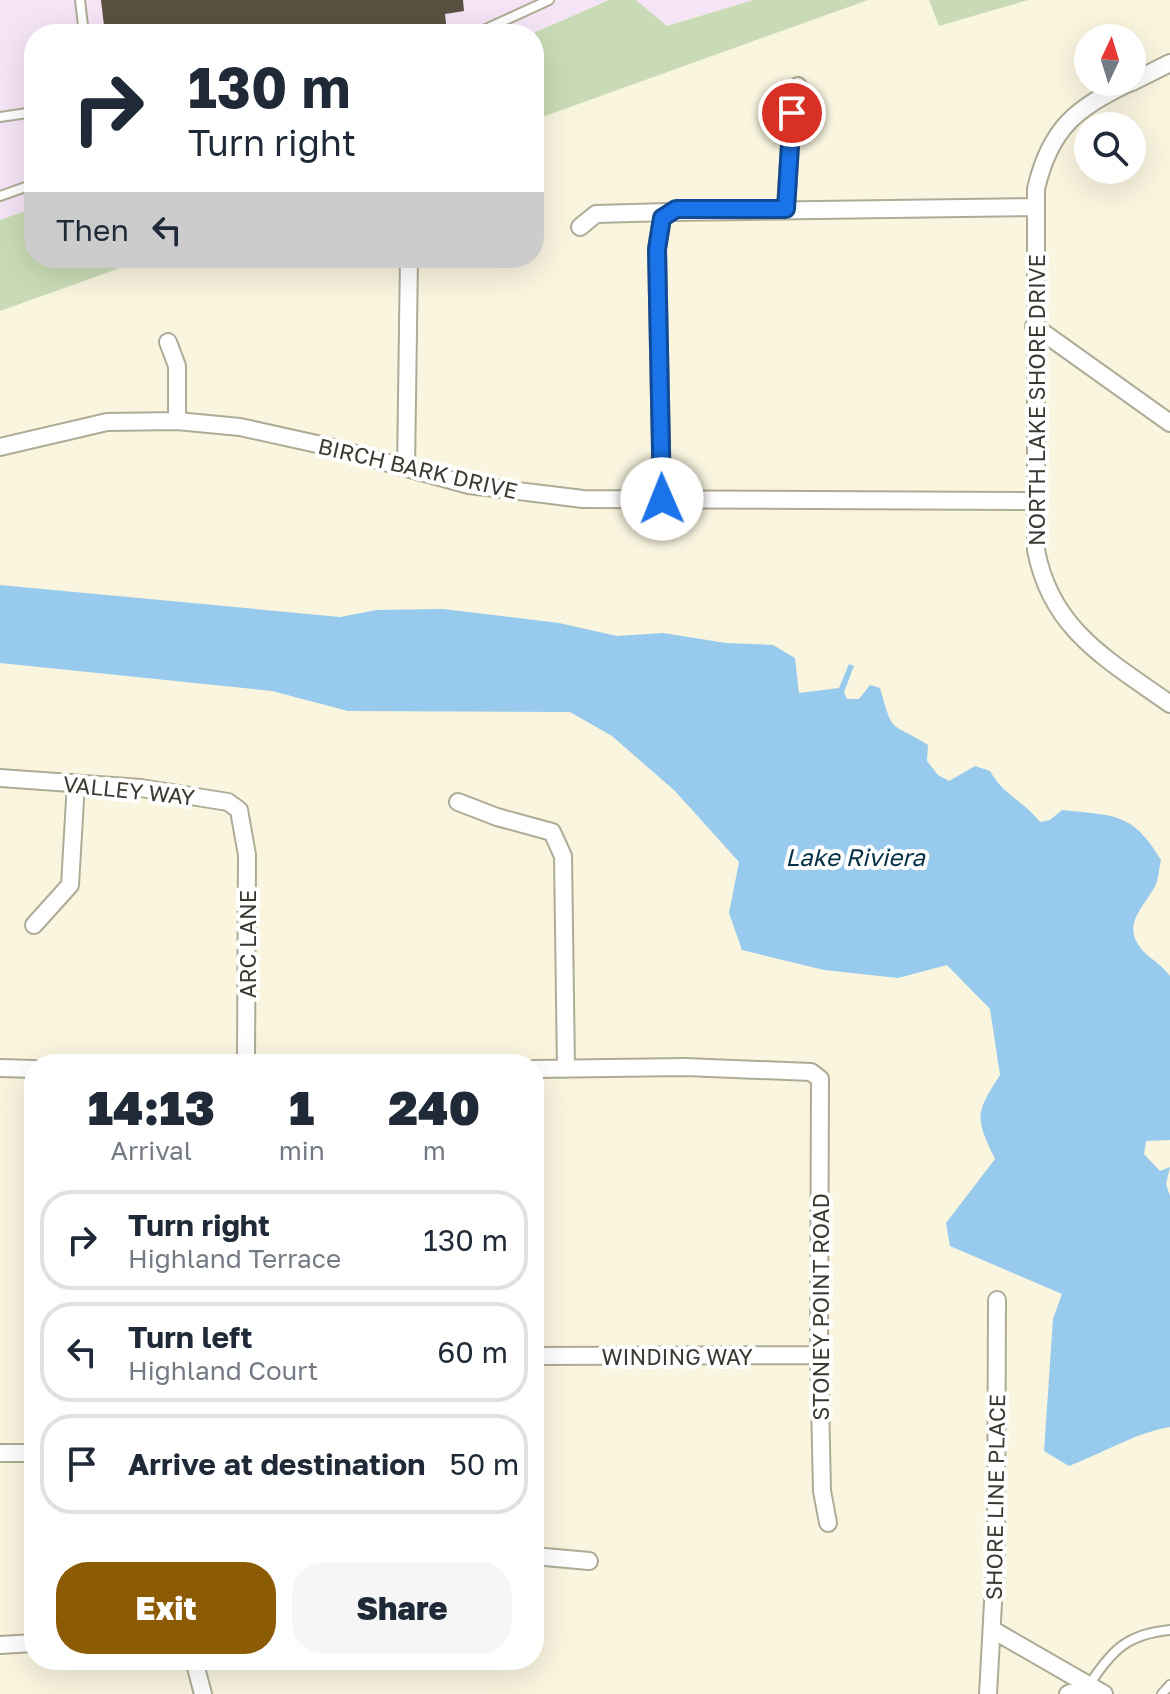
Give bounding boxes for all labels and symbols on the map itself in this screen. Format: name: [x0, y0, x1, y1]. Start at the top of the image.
north arrow: [1074, 24, 1146, 96]
pin: [758, 79, 826, 147]
street label: NORTH LAKE SHORE DRIVE: [1023, 254, 1050, 546]
street label: BIRCH BARK DRIVE: [316, 432, 520, 504]
position arrow: [620, 457, 704, 541]
street label: VALLEY WAY: [62, 770, 196, 810]
water label: Lake Riviera: [785, 842, 926, 871]
street label: ARC LANE: [234, 890, 261, 998]
street label: STONEY POINT ROAD: [807, 1193, 834, 1421]
street label: WINDING WAY: [601, 1343, 753, 1370]
street label: SHORE LINE PLACE: [980, 1394, 1010, 1600]

